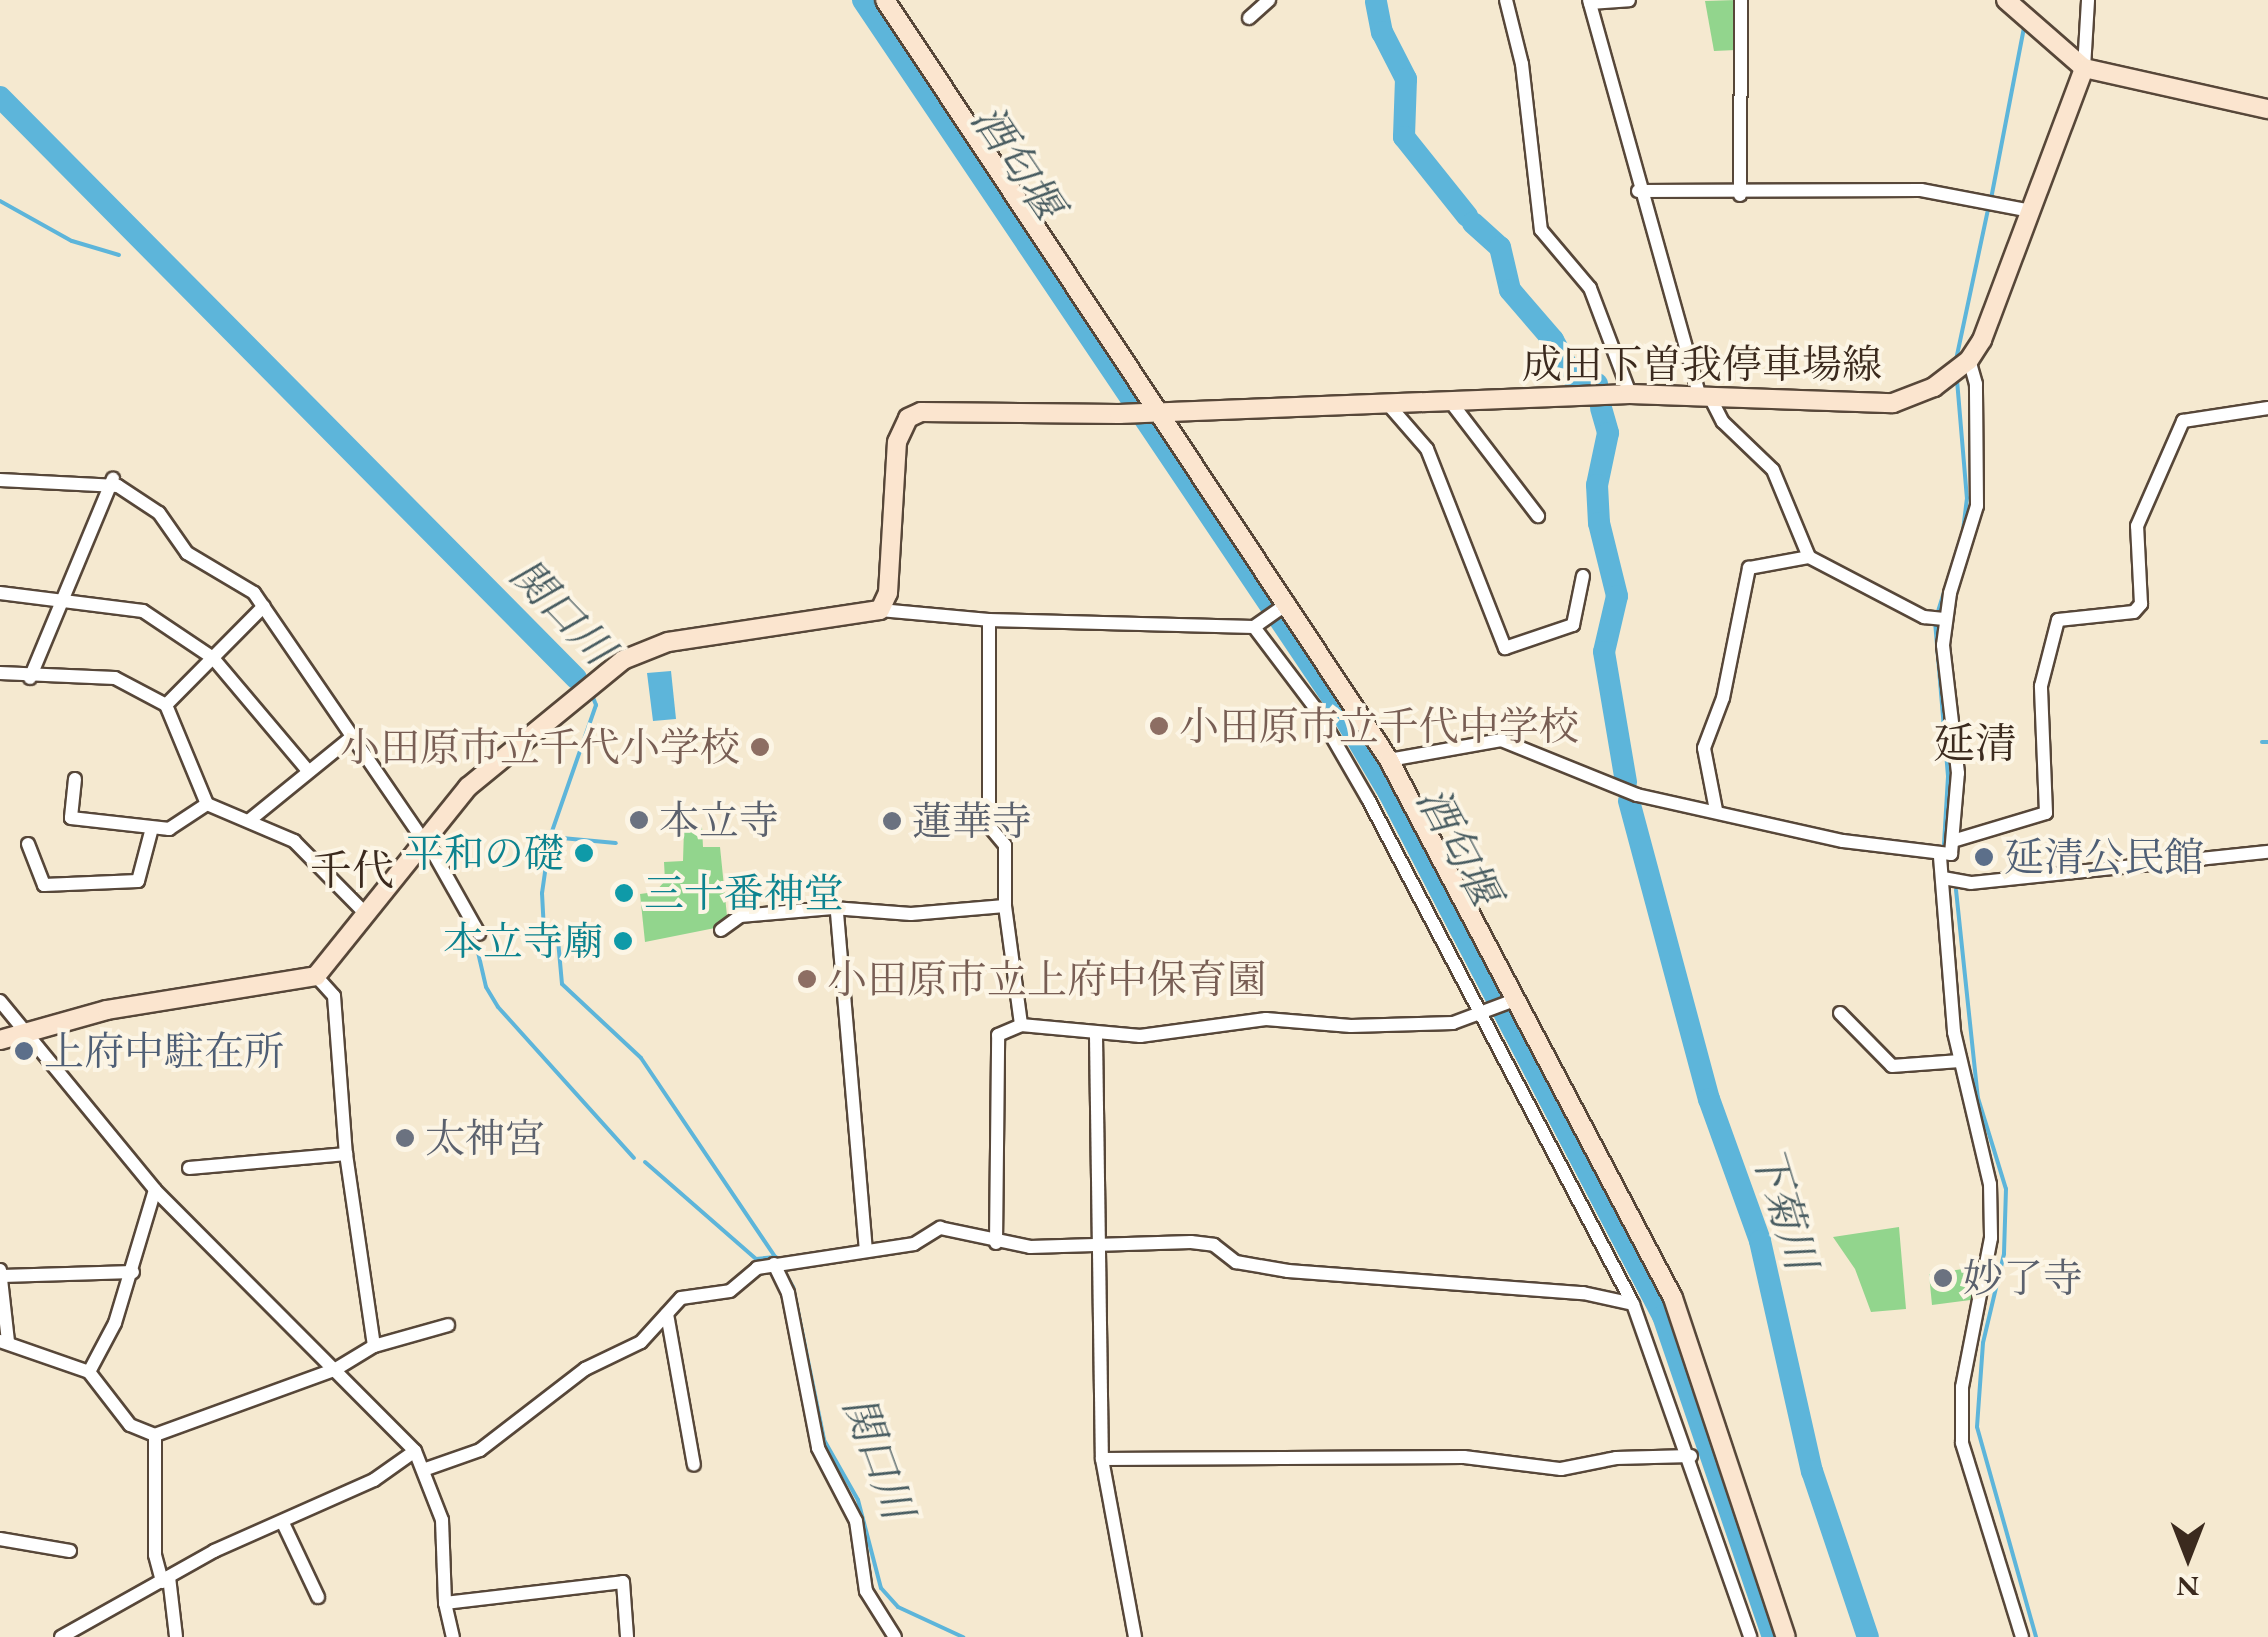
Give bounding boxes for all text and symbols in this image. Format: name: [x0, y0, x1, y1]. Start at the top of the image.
water label: 酒匂堰: [961, 96, 1073, 228]
street label: 成田下曽我停車場線: [1522, 340, 1882, 388]
water label: 関口川: [500, 549, 624, 675]
place label: 小田原市立千代中学校: [1179, 702, 1579, 750]
marker: 小田原市立千代中学校: [1148, 715, 1170, 737]
district label: 延清: [1933, 719, 2017, 769]
place label: 小田原市立千代小学校: [340, 723, 740, 771]
marker: 小田原市立千代小学校: [749, 736, 771, 758]
water label: 酒匂堰: [1406, 779, 1510, 913]
place label: 本立寺: [659, 796, 779, 844]
place label: 蓮華寺: [912, 797, 1032, 845]
marker: 本立寺: [628, 809, 650, 831]
marker: 蓮華寺: [881, 810, 903, 832]
place label: 平和の礎: [404, 829, 564, 877]
place label: 延清公民館: [2004, 833, 2204, 881]
marker: 平和の礎: [573, 842, 595, 864]
district label: 千代: [310, 846, 394, 896]
marker: 延清公民館: [1973, 846, 1995, 868]
place label: 三十番神堂: [644, 869, 844, 917]
marker: 三十番神堂: [613, 882, 635, 904]
place label: 本立寺廟: [443, 917, 603, 965]
marker: 本立寺廟: [612, 930, 634, 952]
place label: 小田原市立上府中保育園: [827, 955, 1267, 1003]
marker: 小田原市立上府中保育園: [796, 968, 818, 990]
place label: 上府中駐在所: [44, 1027, 284, 1075]
marker: 上府中駐在所: [13, 1040, 35, 1062]
place label: 太神宮: [425, 1114, 545, 1162]
marker: 太神宮: [394, 1127, 416, 1149]
water label: 下菊川: [1741, 1140, 1827, 1276]
place label: 妙了寺: [1963, 1254, 2083, 1302]
marker: 妙了寺: [1932, 1267, 1954, 1289]
water label: 関口川: [833, 1390, 923, 1526]
north arrow: [2138, 1507, 2238, 1607]
text: N: [2177, 1569, 2199, 1605]

